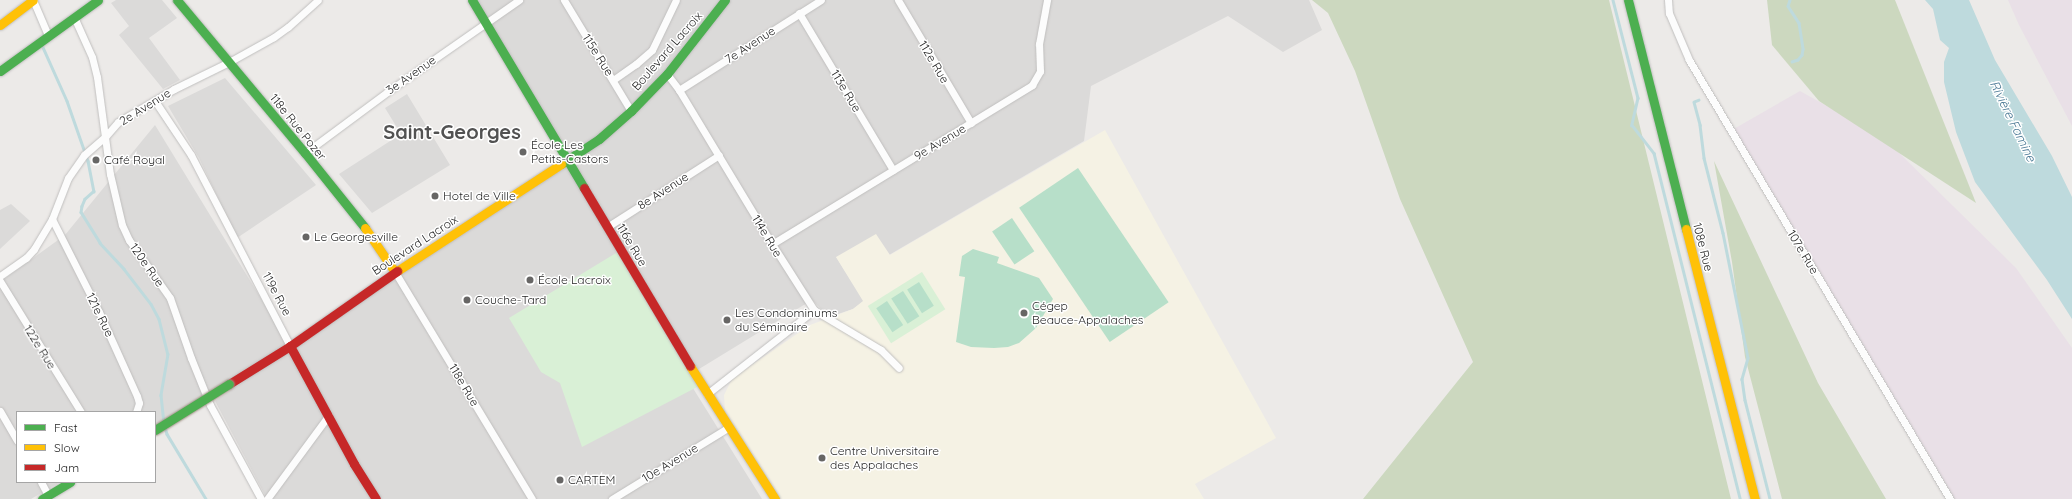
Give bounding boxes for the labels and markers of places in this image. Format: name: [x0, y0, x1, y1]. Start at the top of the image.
place label: École Les Petits-Castors: [531, 138, 608, 166]
marker: École Les Petits-Castors: [518, 147, 528, 157]
place label: Café Royal: [104, 153, 165, 167]
marker: Café Royal: [91, 155, 101, 165]
place label: Hotel de Ville: [443, 189, 516, 203]
marker: Hotel de Ville: [430, 191, 440, 201]
place label: Le Georgesville: [314, 230, 398, 244]
marker: Le Georgesville: [301, 232, 311, 242]
place label: École Lacroix: [538, 273, 611, 287]
marker: École Lacroix: [525, 275, 535, 285]
place label: Couche-Tard: [475, 293, 546, 307]
marker: Couche-Tard: [462, 295, 472, 305]
place label: Cégep Beauce-Appalaches: [1032, 299, 1143, 327]
place label: Les Condominums du Séminaire: [735, 306, 837, 334]
marker: Cégep Beauce-Appalaches: [1019, 308, 1029, 318]
marker: Les Condominums du Séminaire: [722, 315, 732, 325]
place label: Centre Universitaire des Appalaches: [830, 444, 939, 472]
marker: Centre Universitaire des Appalaches: [817, 453, 827, 463]
place label: CARTEM: [568, 473, 615, 487]
marker: CARTEM: [555, 475, 565, 485]

